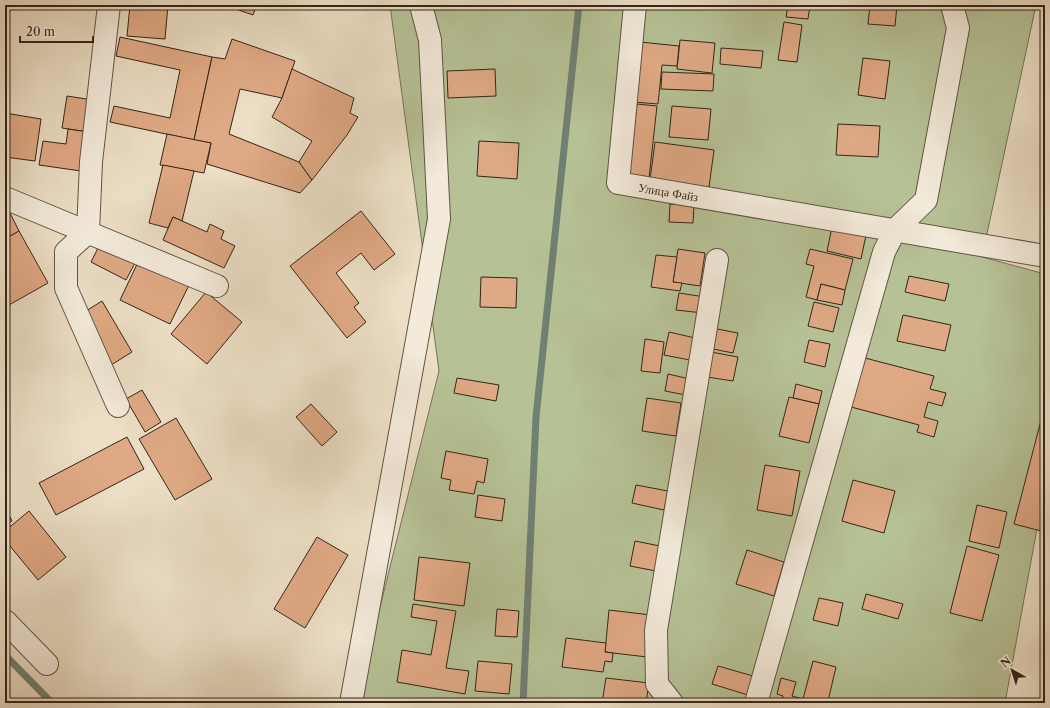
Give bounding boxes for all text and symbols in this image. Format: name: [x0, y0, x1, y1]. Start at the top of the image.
scale bar: [20, 18, 93, 44]
text: 20 m: [26, 24, 55, 39]
street label: Улица Файз: [637, 179, 700, 204]
north arrow: [992, 650, 1032, 690]
text: N: [998, 654, 1014, 671]

